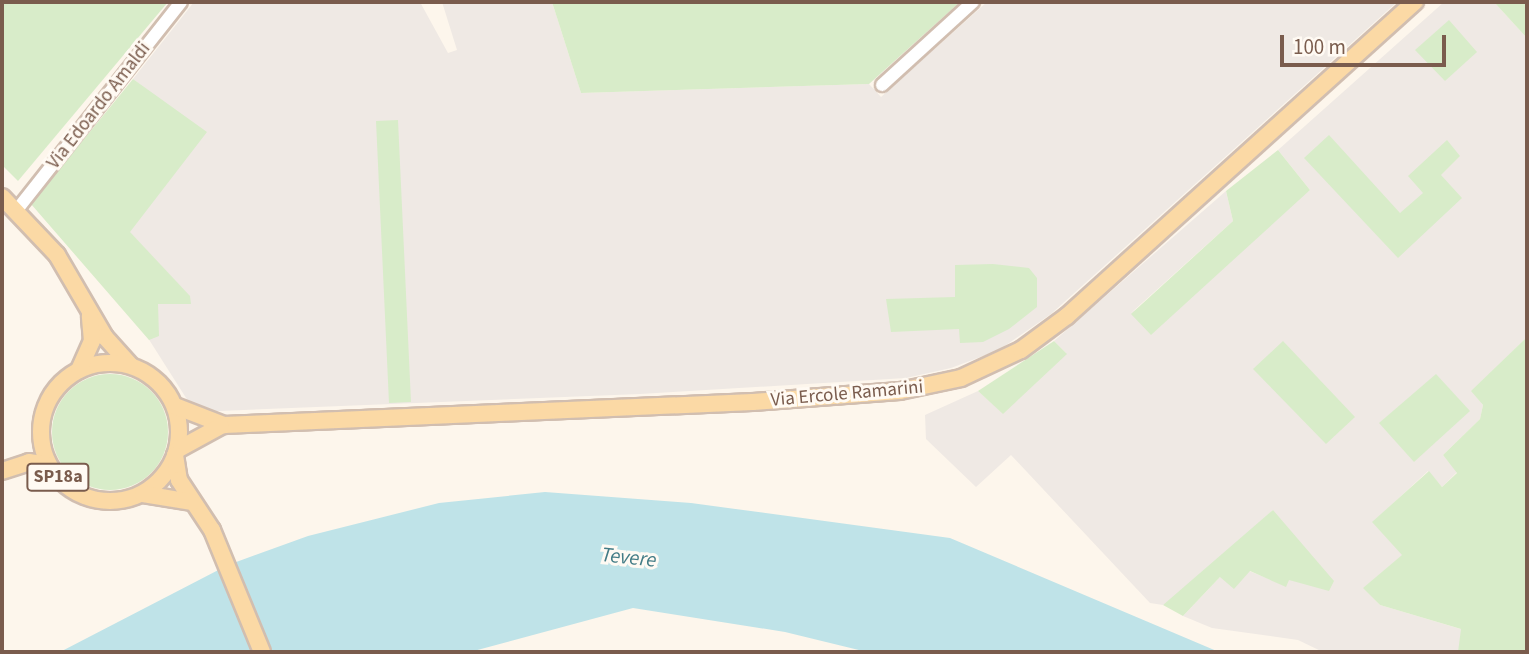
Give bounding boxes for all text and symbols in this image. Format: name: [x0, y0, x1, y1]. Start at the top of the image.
scale bar: [1284, 21, 1450, 65]
text: 100 m: [1293, 32, 1346, 62]
street label: Via Edoardo Amaldi: [42, 38, 156, 174]
street label: Via Ercole Ramarini: [770, 376, 924, 412]
road number: SP18a: [25, 462, 91, 491]
water label: Tevere: [600, 542, 658, 572]

